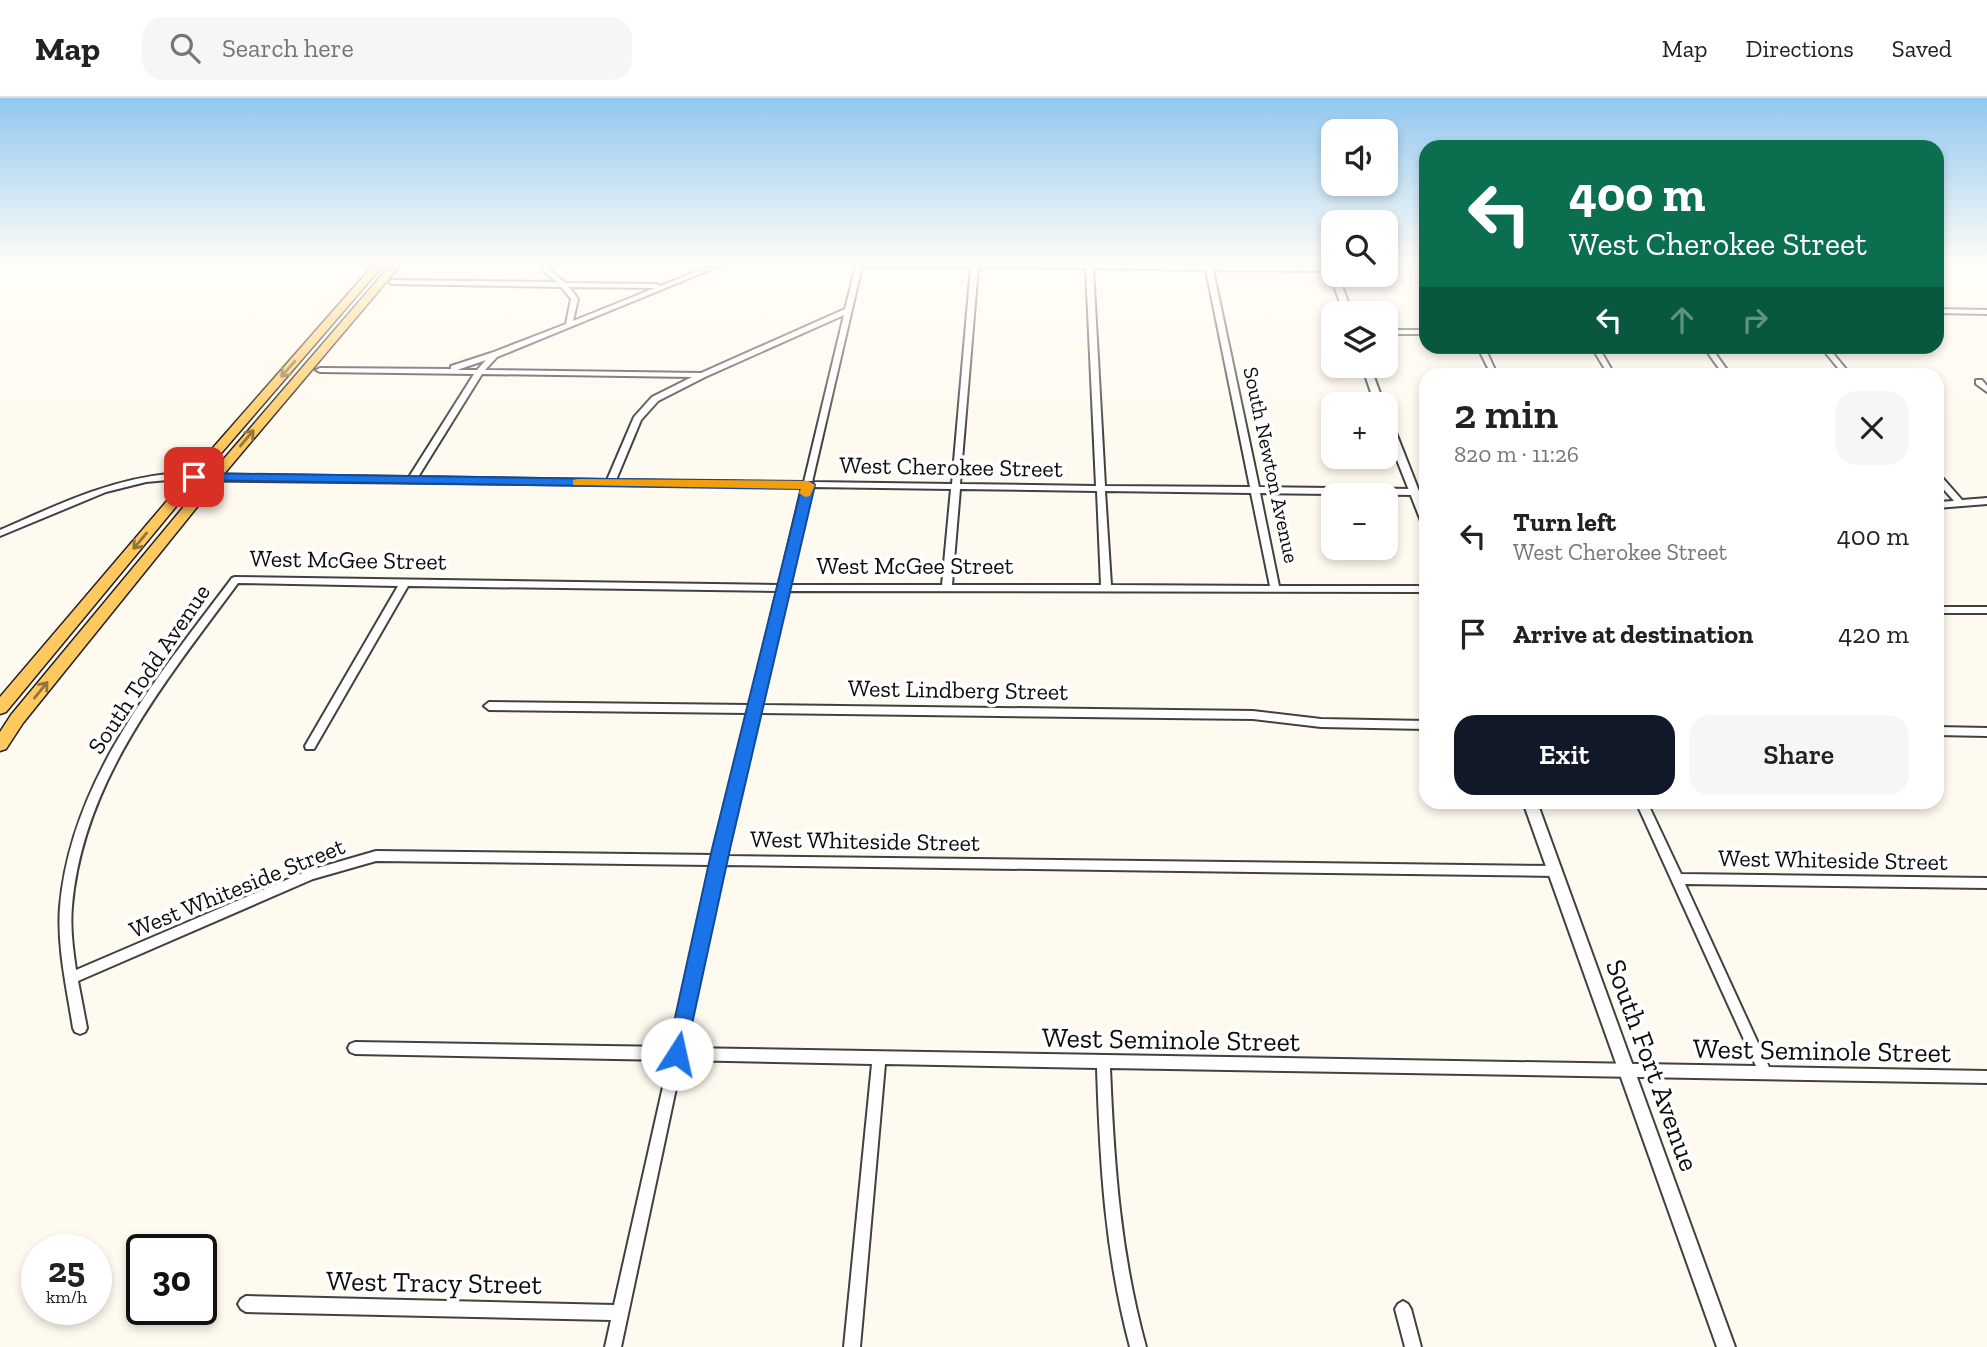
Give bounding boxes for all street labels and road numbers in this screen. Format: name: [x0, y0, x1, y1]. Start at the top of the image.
street label: South Newton Avenue: [1238, 365, 1305, 565]
street label: West Cherokee Street: [839, 450, 1063, 483]
street label: West McGee Street: [249, 543, 447, 576]
street label: West McGee Street: [817, 551, 1014, 580]
street label: South Todd Avenue: [81, 578, 216, 759]
street label: West Lindberg Street: [848, 673, 1068, 706]
street label: West Whiteside Street: [750, 824, 980, 857]
street label: West Whiteside Street: [125, 831, 349, 944]
street label: West Whiteside Street: [1718, 843, 1948, 876]
street label: South Fort Avenue: [1599, 955, 1706, 1176]
street label: West Seminole Street: [1042, 1021, 1301, 1058]
street label: West Seminole Street: [1693, 1032, 1952, 1069]
street label: West Tracy Street: [326, 1264, 543, 1301]

